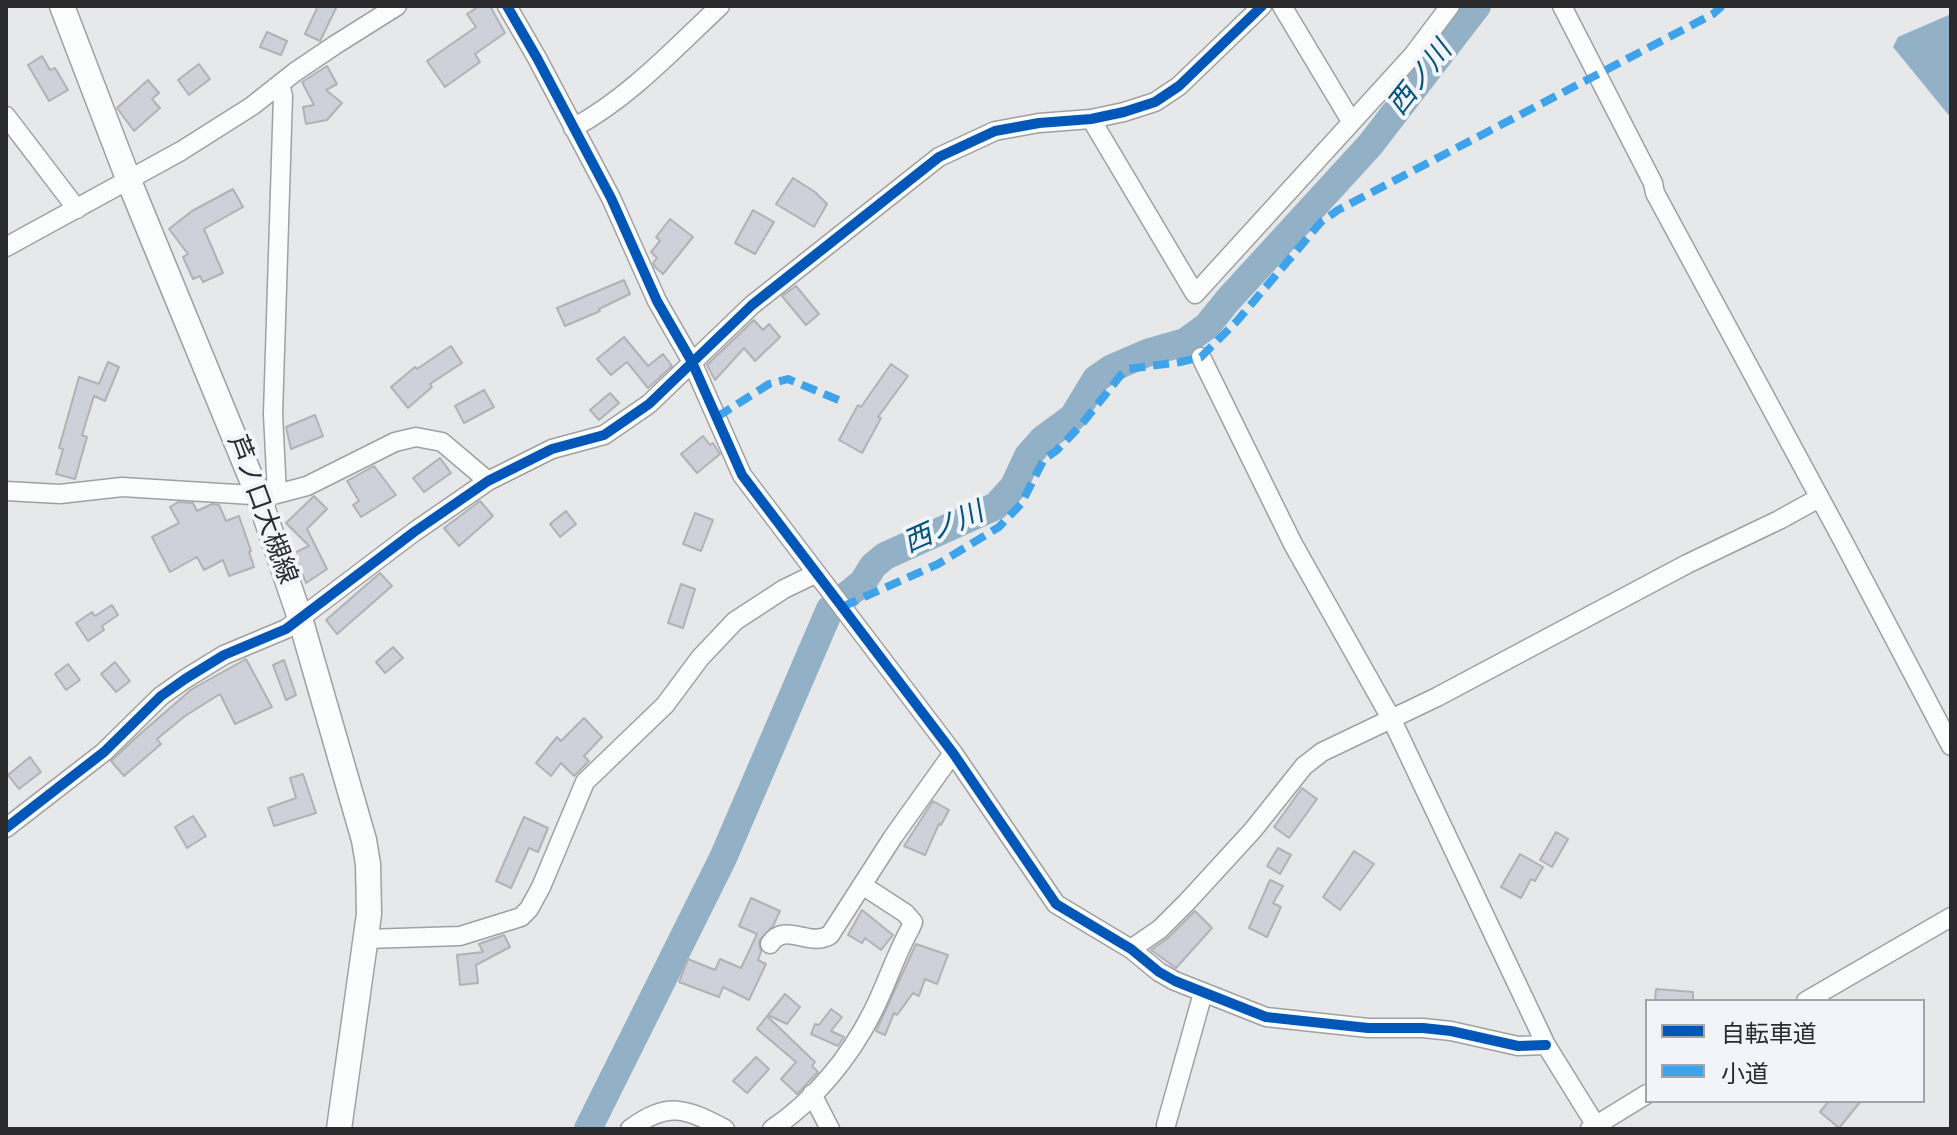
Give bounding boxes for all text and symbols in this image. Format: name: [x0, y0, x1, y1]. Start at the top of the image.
water label: 西ノ川: [1382, 36, 1460, 122]
street label: 芦ノ口大槻線: [220, 431, 302, 589]
water label: 西ノ川: [899, 497, 989, 561]
legend: [1645, 999, 1925, 1103]
text: 自転車道: [1721, 1020, 1817, 1048]
text: 小道: [1721, 1060, 1769, 1088]

